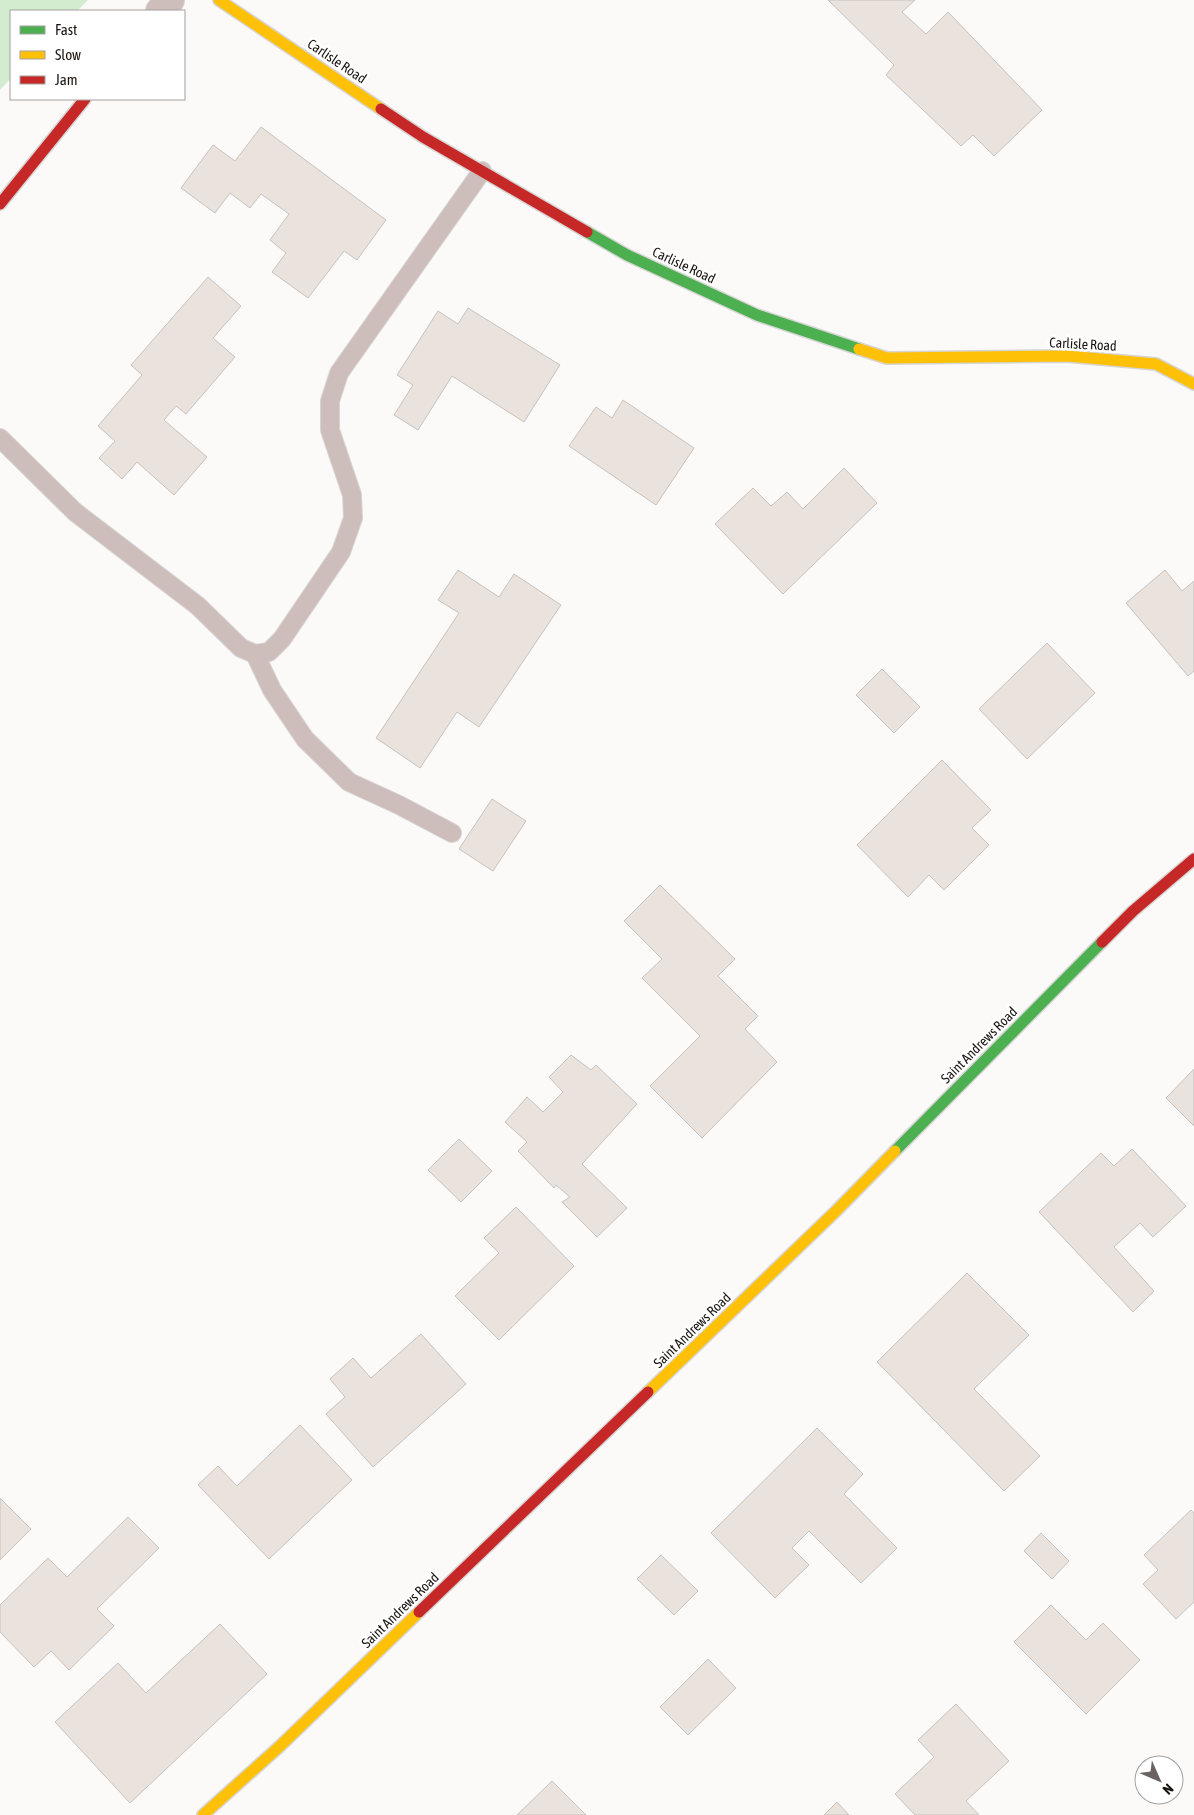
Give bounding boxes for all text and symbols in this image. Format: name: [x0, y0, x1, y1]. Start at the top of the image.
legend: [10, 10, 185, 100]
text: Fast: [55, 21, 77, 38]
street label: Carlisle Road: [305, 36, 369, 86]
text: Slow: [55, 46, 81, 63]
text: Jam: [55, 71, 78, 88]
street label: Carlisle Road: [650, 244, 718, 286]
street label: Carlisle Road: [1049, 334, 1117, 354]
street label: Saint Andrews Road: [938, 1004, 1020, 1086]
street label: Saint Andrews Road: [650, 1289, 734, 1371]
street label: Saint Andrews Road: [358, 1569, 442, 1651]
north arrow: [1134, 1755, 1184, 1805]
text: N: [1160, 1781, 1177, 1798]

